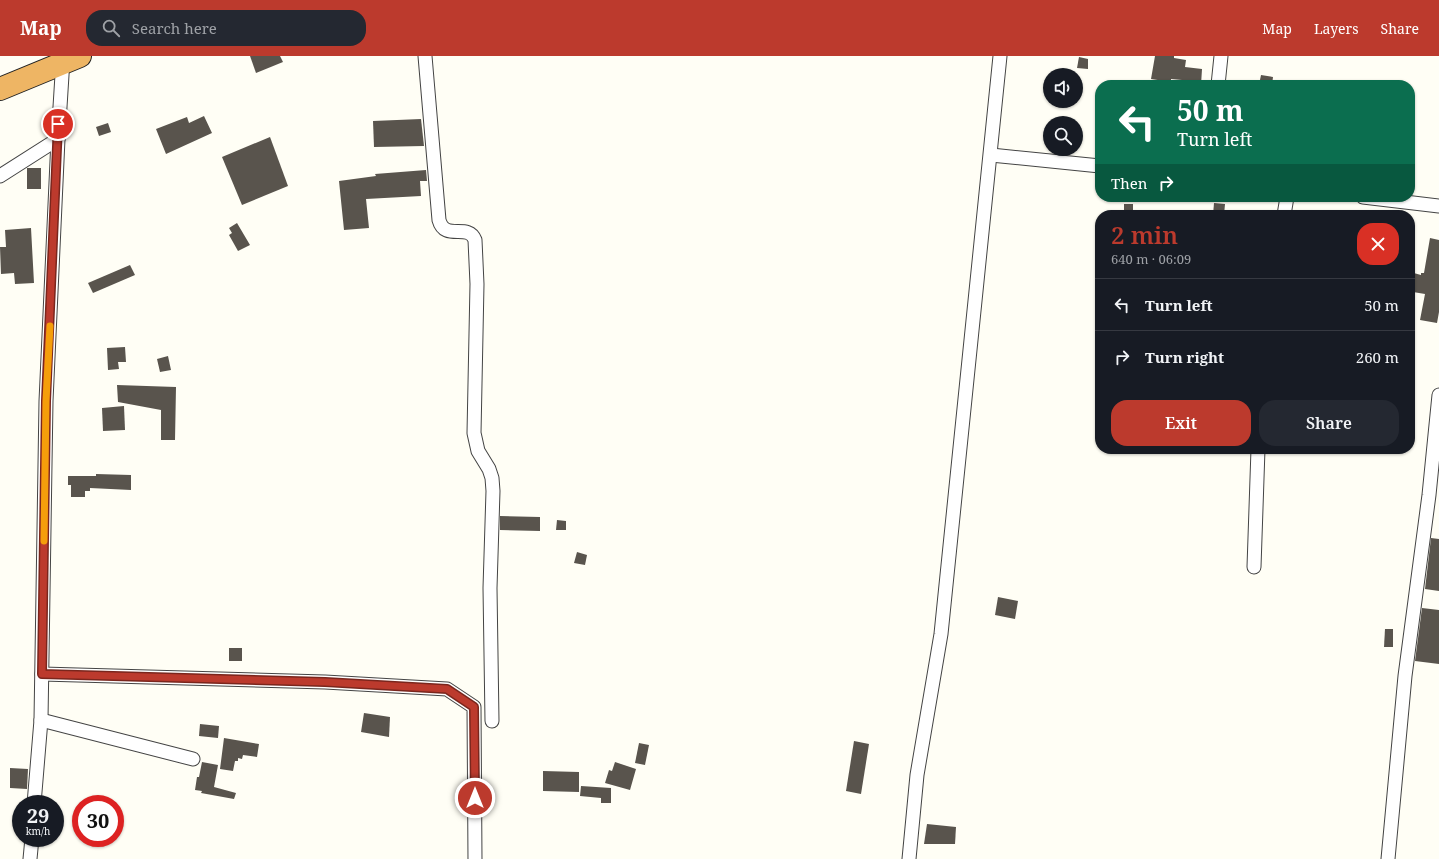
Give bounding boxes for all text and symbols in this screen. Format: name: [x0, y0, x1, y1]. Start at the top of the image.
search box: [86, 10, 366, 46]
text: Map: [20, 15, 62, 41]
icon: search: [100, 17, 122, 39]
text: Search here: [132, 18, 217, 38]
text: Map: [1262, 19, 1292, 38]
text: Layers: [1314, 19, 1359, 38]
text: Share: [1381, 19, 1419, 38]
map controls: [1043, 68, 1083, 156]
button: sound: [1043, 68, 1083, 108]
text: 50 m: [1177, 91, 1244, 129]
icon: left: [1111, 96, 1163, 148]
pin: [41, 107, 75, 141]
icon: arrive: [47, 113, 69, 135]
button: search: [1043, 116, 1083, 156]
text: Turn left: [1177, 127, 1252, 151]
icon: right: [1155, 172, 1177, 194]
text: Then: [1111, 173, 1147, 193]
text: 2 min: [1111, 218, 1178, 251]
button: close: [1357, 223, 1399, 265]
text: 640 m · 06:09: [1111, 250, 1191, 268]
icon: left: [1111, 294, 1133, 316]
text: Turn left: [1145, 295, 1213, 315]
text: 50 m: [1364, 295, 1399, 315]
icon: right: [1111, 346, 1133, 368]
text: Turn right: [1145, 347, 1224, 367]
text: 260 m: [1356, 347, 1399, 367]
button: Exit: [1111, 400, 1251, 446]
button: Share: [1259, 400, 1399, 446]
position arrow: [454, 777, 496, 819]
speed limit sign: 30: [72, 795, 124, 847]
text: 29: [27, 802, 49, 829]
text: km/h: [26, 824, 50, 838]

